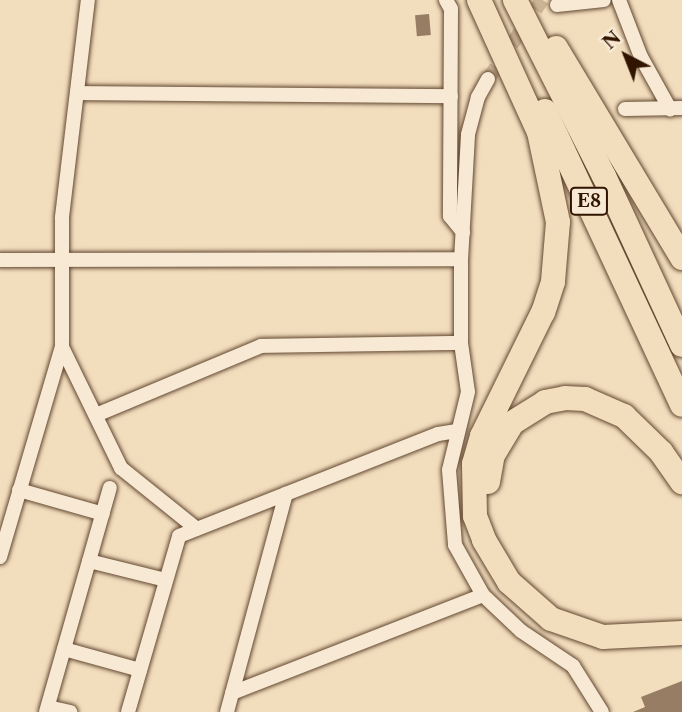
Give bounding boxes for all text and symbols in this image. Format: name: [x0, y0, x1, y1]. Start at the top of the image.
north arrow: [591, 21, 661, 91]
text: N: [598, 26, 625, 54]
road number: E8: [570, 186, 608, 216]

